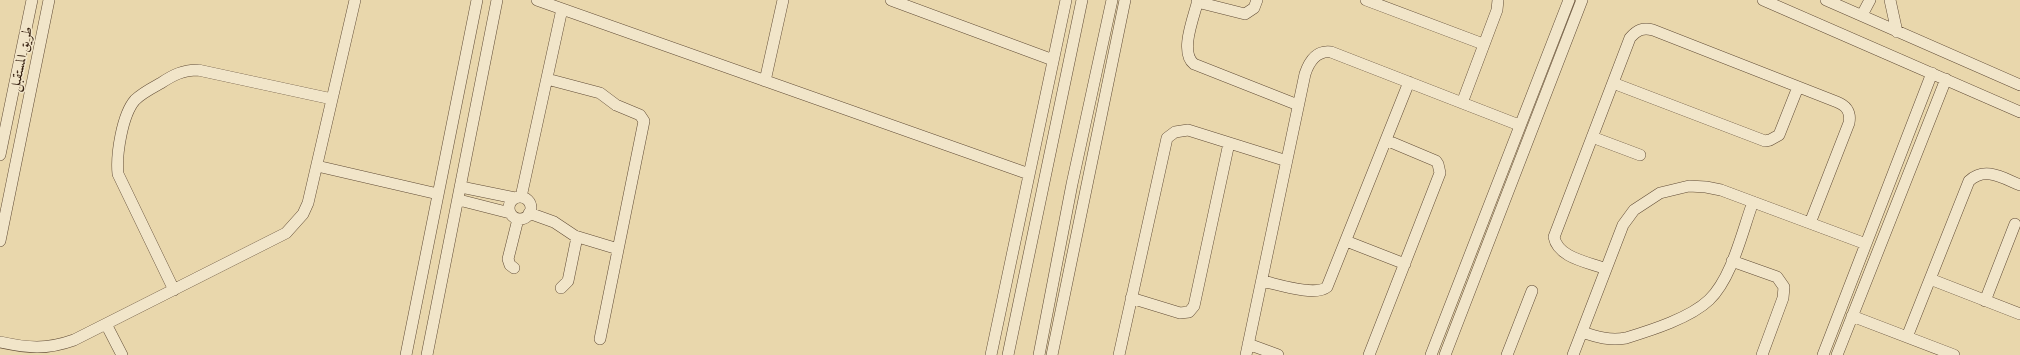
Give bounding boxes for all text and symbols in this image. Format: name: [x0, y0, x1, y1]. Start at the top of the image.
street label: طريق المستقبل: [7, 25, 37, 93]

